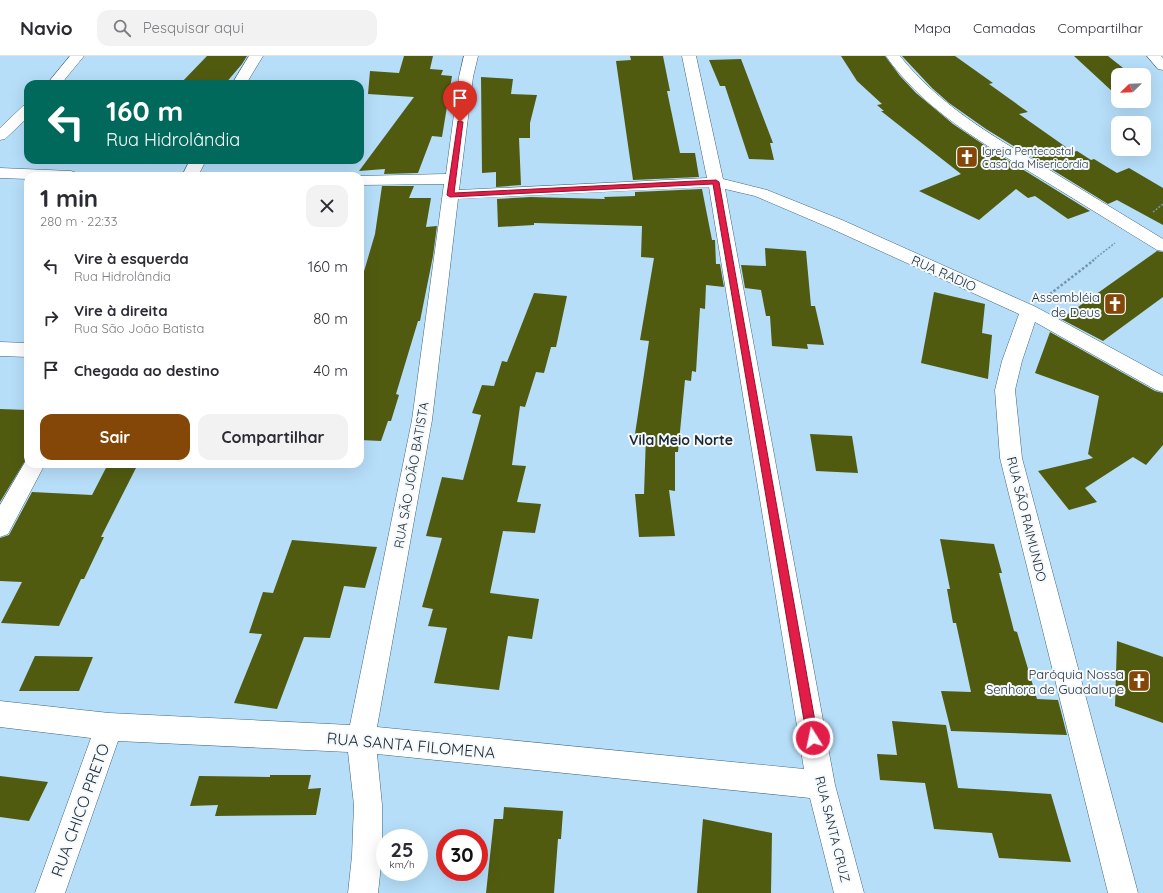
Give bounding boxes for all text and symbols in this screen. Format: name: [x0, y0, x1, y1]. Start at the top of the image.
search box: [97, 10, 377, 46]
text: Navio: [20, 16, 73, 40]
icon: search: [111, 17, 133, 39]
text: Pesquisar aqui: [143, 18, 244, 37]
text: Mapa: [914, 19, 951, 37]
text: Camadas: [973, 19, 1035, 37]
text: Compartilhar: [1057, 19, 1143, 37]
north arrow: [1111, 68, 1151, 108]
map controls: [1111, 68, 1151, 156]
pin: [443, 81, 477, 122]
icon: arrive: [449, 87, 471, 109]
text: 160 m: [106, 93, 183, 128]
icon: left: [40, 96, 92, 148]
button: search: [1111, 116, 1151, 156]
text: Rua Hidrolândia: [106, 128, 240, 151]
church icon: Igreja Pentecostal Casa da Misericórdia: [954, 144, 980, 170]
place label: Igreja Pentecostal Casa da Misericórdia: [982, 144, 1089, 171]
text: 1 min: [40, 183, 98, 213]
button: close: [306, 185, 348, 227]
text: 280 m · 22:33: [40, 213, 117, 229]
text: Vire à esquerda: [74, 249, 189, 268]
street label: RUA RADIO: [909, 252, 979, 294]
icon: left: [40, 255, 62, 277]
text: 160 m: [308, 257, 348, 276]
text: Rua Hidrolândia: [74, 268, 171, 284]
place label: Assembléia de Deus: [1031, 289, 1100, 320]
church icon: Assembléia de Deus: [1102, 291, 1128, 317]
text: Vire à direita: [74, 301, 168, 320]
icon: right: [40, 307, 62, 329]
text: 80 m: [313, 309, 348, 328]
text: Rua São João Batista: [74, 320, 204, 336]
icon: arrive: [40, 359, 62, 381]
text: Chegada ao destino: [74, 361, 219, 380]
text: 40 m: [313, 361, 348, 380]
street label: RUA SÃO JOÃO BATISTA: [390, 400, 432, 550]
button: Sair: [40, 414, 190, 460]
button: Compartilhar: [198, 414, 348, 460]
district label: Vila Meio Norte: [629, 431, 733, 449]
street label: RUA SÃO RAIMUNDO: [1004, 455, 1050, 583]
place label: Paróquia Nossa Senhora de Guadalupe: [986, 666, 1124, 697]
church icon: Paróquia Nossa Senhora de Guadalupe: [1126, 668, 1152, 694]
position arrow: [792, 717, 834, 759]
street label: RUA SANTA FILOMENA: [326, 728, 496, 762]
street label: RUA CHICO PRETO: [47, 741, 113, 879]
street label: RUA SANTA CRUZ: [812, 774, 854, 884]
speed limit sign: 30: [436, 829, 488, 881]
text: 25: [391, 837, 413, 862]
text: km/h: [389, 858, 415, 871]

